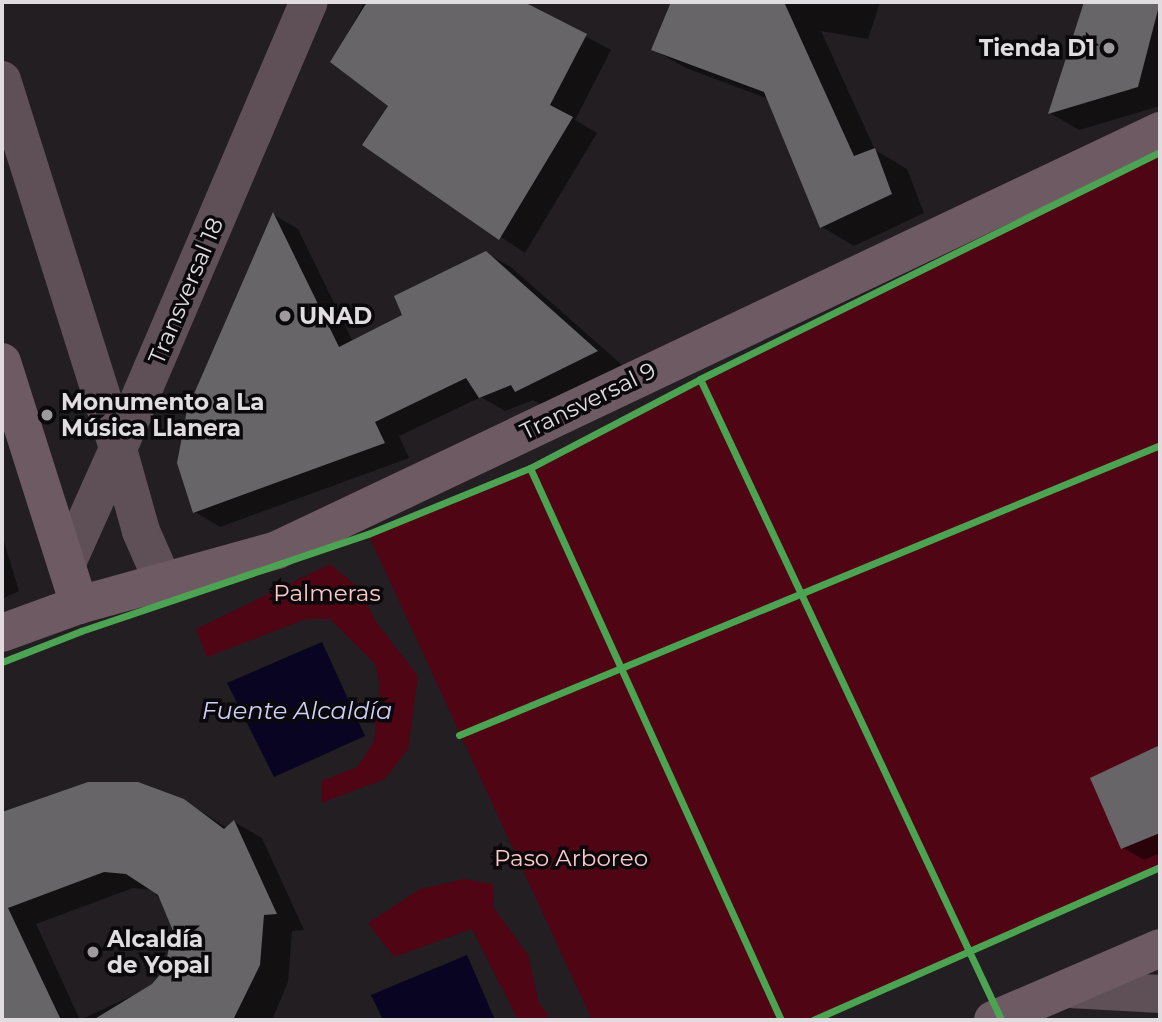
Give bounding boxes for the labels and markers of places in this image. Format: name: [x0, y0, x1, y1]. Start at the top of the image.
place label: Tienda D1: [979, 34, 1095, 62]
marker: Tienda D1: [1101, 40, 1117, 56]
place label: UNAD: [299, 302, 372, 330]
marker: UNAD: [277, 308, 293, 324]
place label: Monumento a La Música Llanera: [61, 388, 264, 442]
marker: Monumento a La Música Llanera: [39, 407, 55, 423]
place label: Alcaldía de Yopal: [107, 925, 210, 979]
marker: Alcaldía de Yopal: [85, 944, 101, 960]

